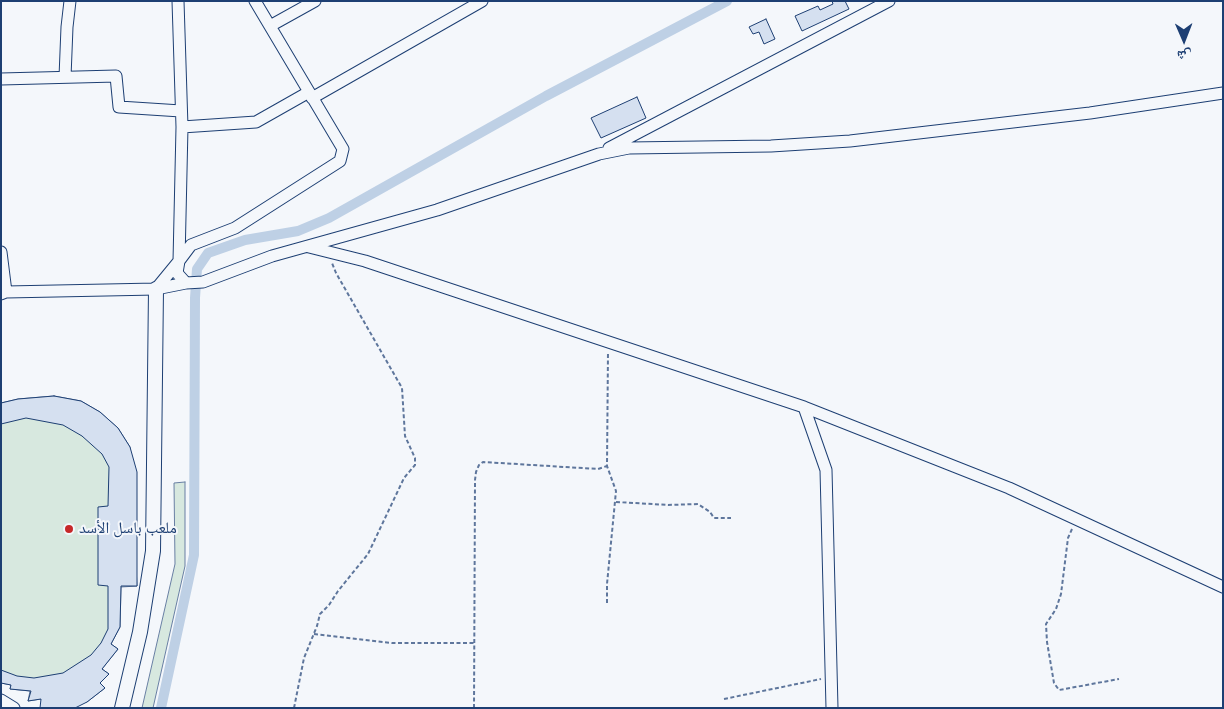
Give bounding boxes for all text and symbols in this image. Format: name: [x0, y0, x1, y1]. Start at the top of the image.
north arrow: [1159, 15, 1209, 65]
text: ش: [1177, 46, 1192, 65]
place label: ملعب باسل الأسد: [79, 519, 177, 539]
marker: ملعب باسل الأسد: [63, 523, 75, 535]

